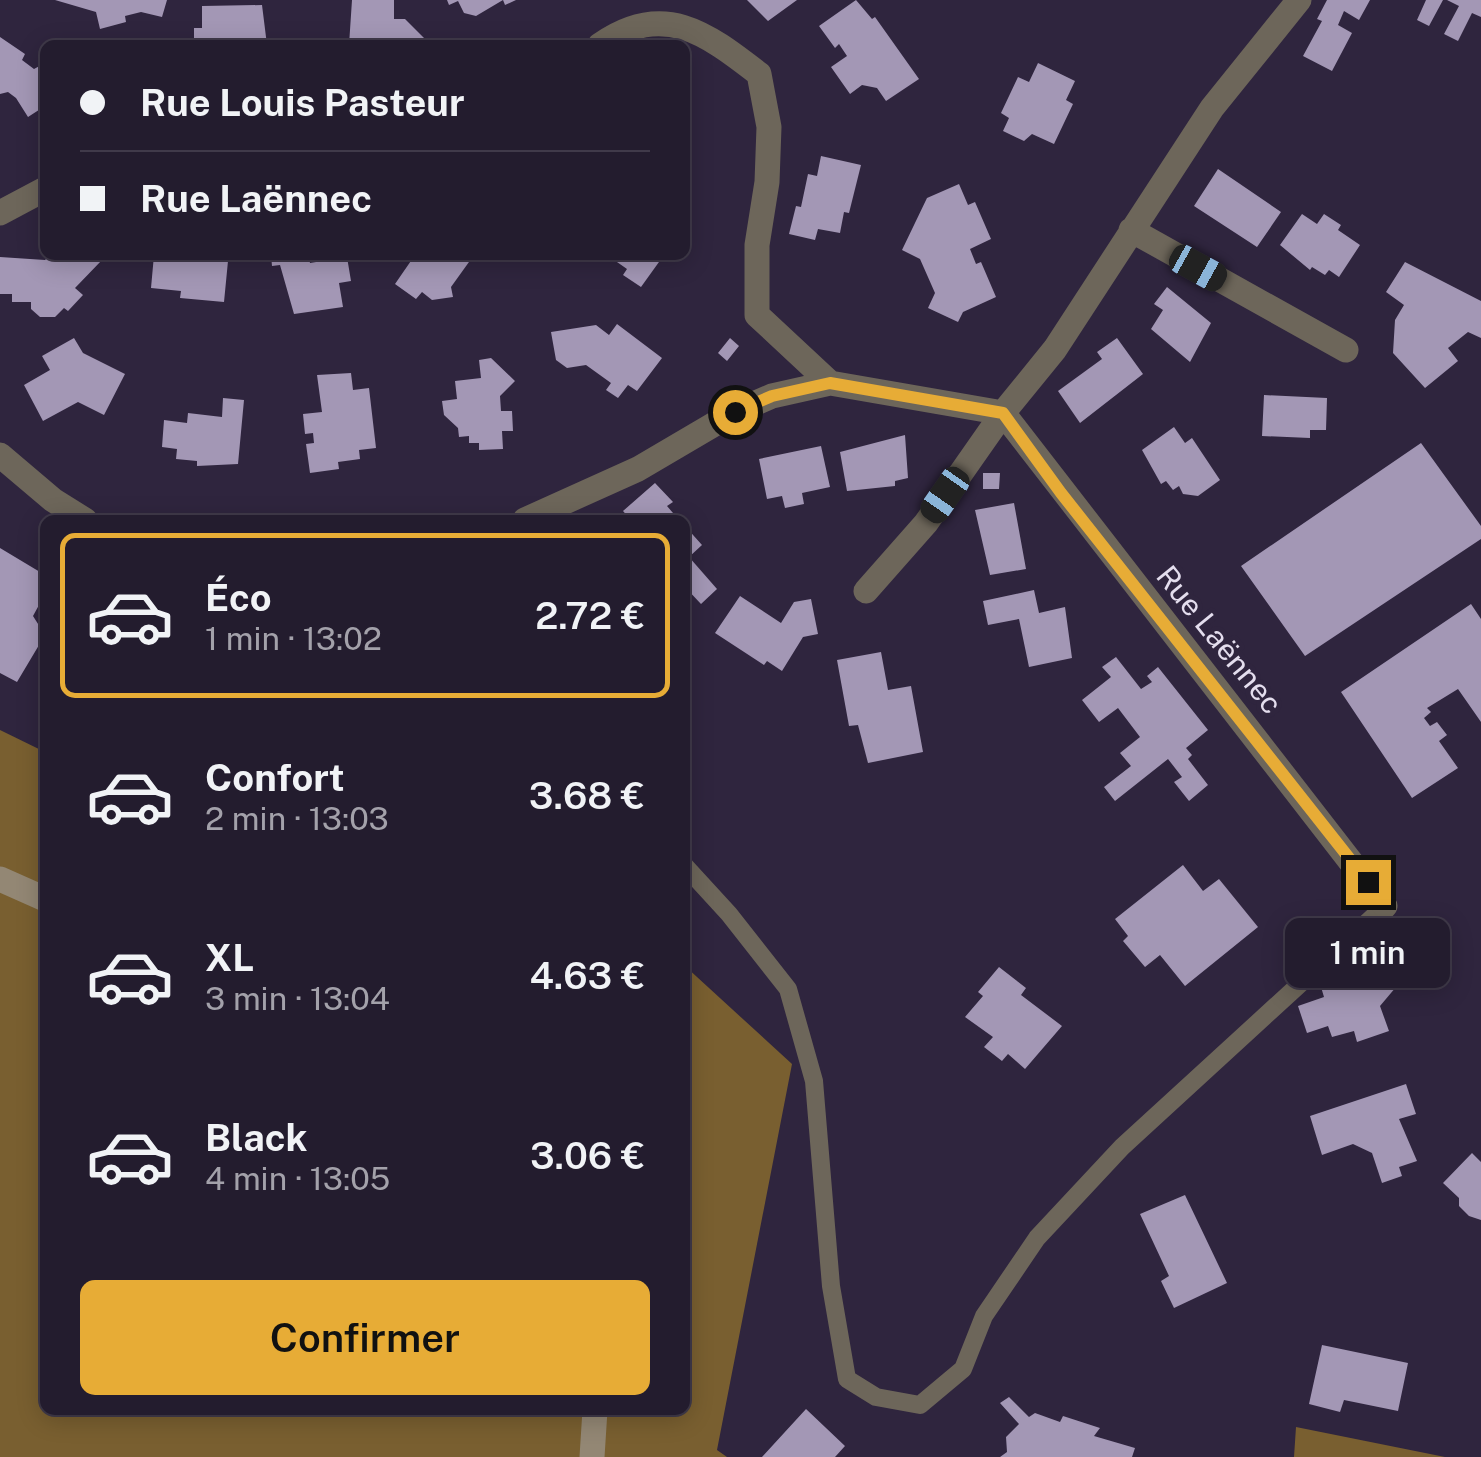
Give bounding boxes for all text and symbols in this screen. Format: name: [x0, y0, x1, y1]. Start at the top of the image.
text: Rue Louis Pasteur: [140, 80, 465, 125]
text: Rue Laënnec: [140, 176, 372, 221]
car: [1164, 240, 1232, 296]
route start: [713, 390, 758, 435]
car: [916, 462, 974, 528]
street label: Rue Laënnec: [1149, 558, 1290, 721]
icon: car: [85, 571, 175, 661]
text: Éco: [205, 575, 272, 620]
text: 2.72 €: [535, 593, 645, 638]
text: 1 min · 13:02: [205, 620, 382, 657]
icon: car: [85, 751, 175, 841]
text: Confort: [205, 755, 345, 800]
text: 3.68 €: [529, 773, 645, 818]
text: 2 min · 13:03: [205, 800, 389, 837]
route end: [1346, 860, 1391, 905]
callout: 1 min: [1286, 917, 1450, 987]
icon: car: [85, 931, 175, 1021]
text: 1 min: [1329, 934, 1406, 971]
text: XL: [205, 935, 254, 980]
text: 4.63 €: [529, 953, 645, 998]
text: 3 min · 13:04: [205, 980, 390, 1017]
icon: car: [85, 1111, 175, 1201]
text: Black: [205, 1115, 308, 1160]
text: 3.06 €: [530, 1133, 645, 1178]
text: 4 min · 13:05: [205, 1160, 390, 1197]
button: Confirmer: [80, 1280, 650, 1395]

